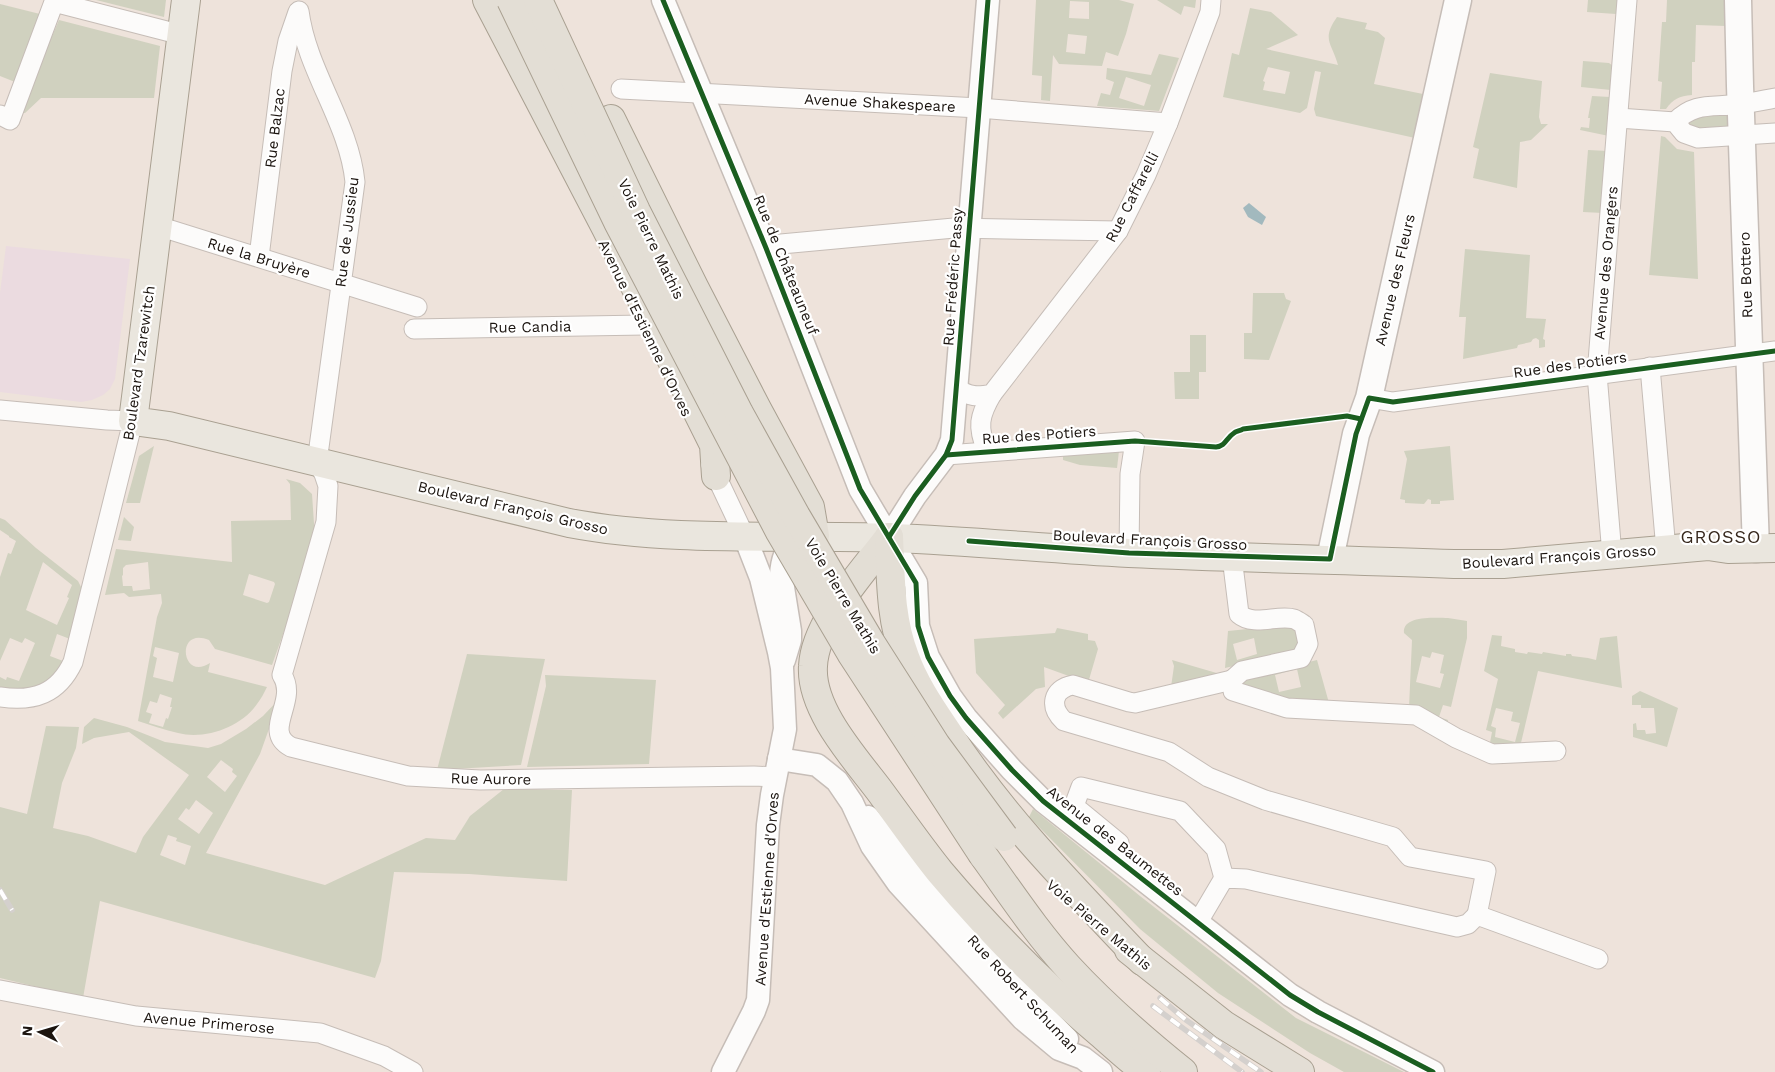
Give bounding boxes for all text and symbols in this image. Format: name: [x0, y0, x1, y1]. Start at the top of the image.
street label: Rue Balzac: [261, 87, 289, 169]
street label: Avenue Shakespeare: [804, 90, 956, 116]
street label: Rue Caffarelli: [1101, 149, 1163, 245]
street label: Rue de Jussieu: [331, 176, 363, 288]
street label: Voie Pierre Mathis: [614, 176, 688, 302]
street label: Avenue des Orangers: [1590, 185, 1622, 341]
street label: Rue de Châteauneuf: [750, 192, 822, 338]
street label: Rue Frédéric Passy: [939, 207, 967, 347]
street label: Avenue des Fleurs: [1371, 212, 1419, 348]
street label: Rue Bottero: [1735, 231, 1757, 319]
street label: Rue la Bruyère: [205, 234, 313, 282]
street label: Avenue d'Estienne d'Orves: [594, 237, 696, 419]
street label: Boulevard Tzarewitch: [119, 284, 159, 442]
street label: Rue Candia: [488, 317, 572, 337]
street label: Rue des Potiers: [1512, 348, 1628, 382]
street label: Rue des Potiers: [981, 422, 1097, 448]
street label: Boulevard François Grosso: [416, 477, 610, 539]
street label: Boulevard François Grosso: [1052, 526, 1248, 554]
district label: GROSSO: [1681, 526, 1761, 547]
street label: Voie Pierre Mathis: [801, 535, 885, 657]
street label: Boulevard François Grosso: [1461, 541, 1657, 573]
street label: Rue Aurore: [451, 769, 531, 789]
street label: Avenue des Baumettes: [1043, 782, 1187, 900]
street label: Avenue d'Estienne d'Orves: [751, 791, 783, 987]
street label: Voie Pierre Mathis: [1043, 876, 1155, 974]
street label: Rue Robert Schuman: [963, 931, 1083, 1057]
north arrow: [15, 1007, 65, 1057]
street label: Avenue Primerose: [143, 1008, 275, 1038]
text: N: [19, 1025, 35, 1037]

